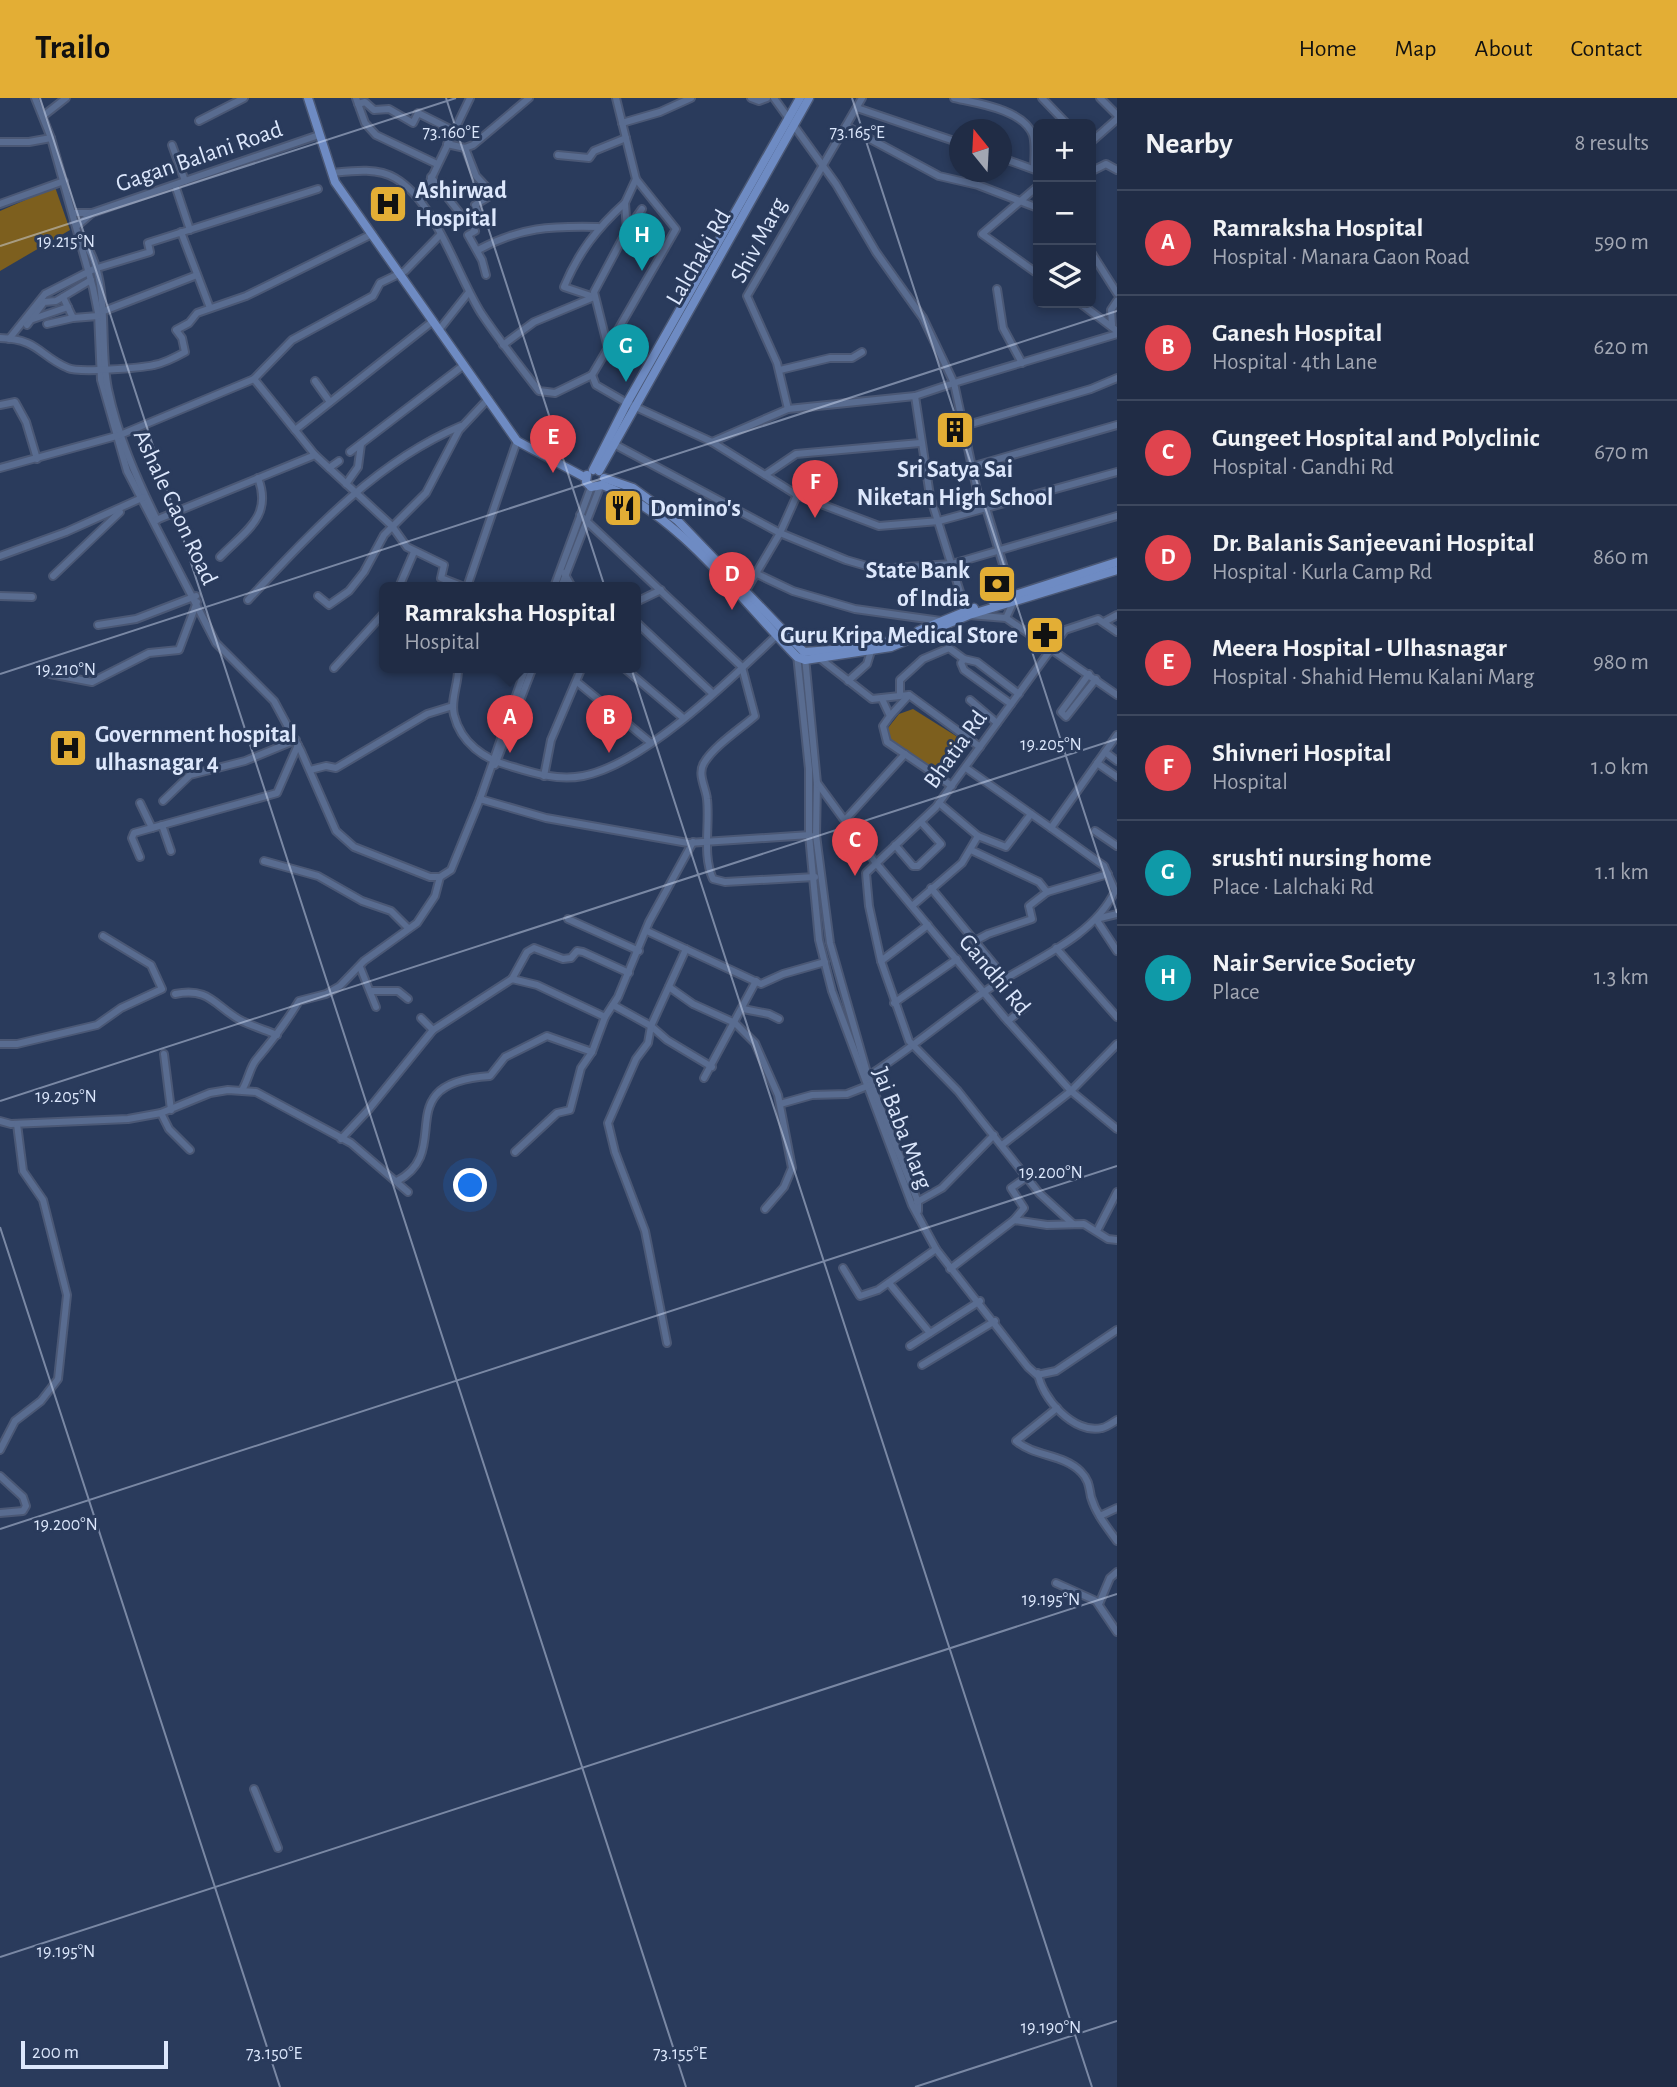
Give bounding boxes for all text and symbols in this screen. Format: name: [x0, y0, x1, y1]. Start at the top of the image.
text: Trailo: [35, 32, 110, 65]
text: Home: [1299, 37, 1357, 61]
text: Map: [1395, 37, 1437, 61]
text: About: [1475, 37, 1532, 61]
text: Contact: [1570, 37, 1642, 61]
street label: Gagan Balani Road: [113, 117, 286, 197]
north arrow: [949, 119, 1012, 182]
map controls: [1033, 119, 1096, 308]
button: +: [1033, 119, 1096, 182]
text: 73.160°E: [422, 124, 480, 142]
text: 73.165°E: [829, 124, 885, 142]
text: Nearby: [1145, 129, 1233, 159]
text: 8 results: [1575, 132, 1649, 155]
place label: Ashirwad Hospital: [415, 179, 507, 231]
button: −: [1033, 182, 1096, 245]
hospital icon: Ashirwad Hospital: [367, 183, 409, 225]
street label: Shiv Marg: [727, 194, 791, 287]
street label: Lalchaki Rd: [662, 206, 736, 309]
pin: H: [619, 213, 665, 271]
text: Ramraksha Hospital: [1212, 215, 1423, 241]
text: A: [1161, 231, 1175, 254]
text: 590 m: [1594, 231, 1649, 254]
text: 19.215°N: [37, 233, 95, 251]
button: layers: [1033, 245, 1096, 308]
text: Hospital · Manara Gaon Road: [1212, 246, 1470, 269]
text: Ganesh Hospital: [1212, 320, 1382, 346]
pin: G: [603, 324, 649, 382]
text: B: [1161, 336, 1175, 359]
text: 620 m: [1593, 336, 1649, 359]
text: Hospital · 4th Lane: [1212, 351, 1377, 374]
building icon: Sri Satya Sai Niketan High School: [934, 409, 976, 451]
pin: E: [530, 415, 576, 473]
text: Gungeet Hospital and Polyclinic: [1212, 425, 1540, 451]
street label: Ashale Gaon Road: [129, 426, 221, 589]
text: C: [1162, 441, 1174, 464]
text: 670 m: [1594, 441, 1649, 464]
text: Hospital · Gandhi Rd: [1212, 456, 1394, 479]
place label: Sri Satya Sai Niketan High School: [857, 458, 1053, 510]
pin: F: [792, 460, 838, 518]
restaurant icon: Domino's: [602, 487, 644, 529]
place label: Domino's: [650, 497, 741, 521]
text: Dr. Balanis Sanjeevani Hospital: [1212, 530, 1535, 556]
text: D: [1160, 546, 1176, 569]
text: 860 m: [1593, 546, 1649, 569]
pin: D: [709, 552, 755, 610]
place label: State Bank of India: [866, 559, 970, 611]
text: Hospital · Kurla Camp Rd: [1212, 561, 1432, 584]
bank icon: State Bank of India: [976, 563, 1018, 605]
popup: [379, 582, 641, 673]
text: Ramraksha Hospital: [404, 600, 616, 626]
pharmacy icon: Guru Kripa Medical Store: [1024, 614, 1066, 656]
place label: Guru Kripa Medical Store: [780, 624, 1018, 648]
text: Hospital: [404, 631, 480, 654]
text: Meera Hospital - Ulhasnagar: [1212, 635, 1507, 661]
text: E: [1162, 651, 1174, 674]
text: 980 m: [1593, 651, 1649, 674]
text: 19.210°N: [36, 661, 96, 679]
text: Hospital · Shahid Hemu Kalani Marg: [1212, 666, 1534, 689]
pin: A: [487, 695, 533, 753]
pin: B: [586, 695, 632, 753]
street label: Bhatia Rd: [920, 706, 992, 793]
place label: Government hospital ulhasnagar 4: [95, 723, 297, 775]
hospital icon: Government hospital ulhasnagar 4: [47, 727, 89, 769]
text: 19.205°N: [1020, 736, 1082, 754]
text: Shivneri Hospital: [1212, 740, 1392, 766]
text: F: [1163, 756, 1173, 779]
text: 1.0 km: [1591, 756, 1649, 779]
text: Hospital: [1212, 771, 1288, 794]
pin: C: [832, 818, 878, 876]
text: srushti nursing home: [1212, 845, 1432, 871]
text: G: [1161, 861, 1175, 884]
text: 1.1 km: [1595, 861, 1649, 884]
text: Place · Lalchaki Rd: [1212, 876, 1374, 899]
street label: Gandhi Rd: [954, 930, 1035, 1019]
text: Nair Service Society: [1212, 950, 1415, 976]
text: H: [1160, 966, 1176, 989]
text: 1.3 km: [1594, 966, 1649, 989]
text: Place: [1212, 981, 1260, 1004]
street label: Jai Baba Marg: [868, 1064, 936, 1193]
text: 19.205°N: [35, 1088, 97, 1106]
text: 19.200°N: [1019, 1164, 1083, 1182]
your location: [453, 1168, 487, 1202]
text: 19.200°N: [34, 1516, 98, 1534]
text: 19.195°N: [1022, 1591, 1080, 1609]
text: 19.195°N: [37, 1943, 95, 1961]
text: 19.190°N: [1021, 2019, 1081, 2037]
scale bar: [21, 2038, 168, 2070]
text: 200 m: [32, 2043, 79, 2062]
text: 73.150°E: [246, 2045, 302, 2063]
text: 73.155°E: [653, 2045, 707, 2063]

